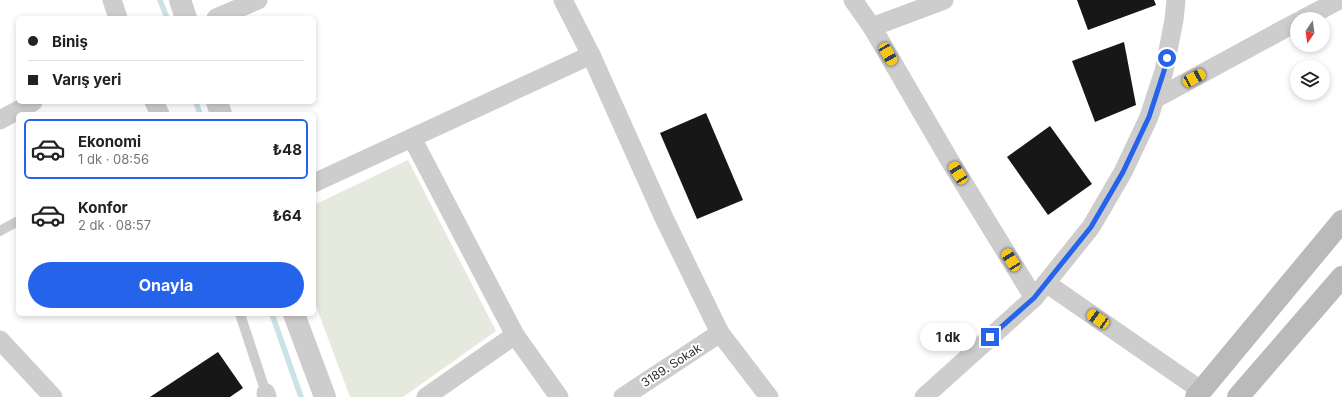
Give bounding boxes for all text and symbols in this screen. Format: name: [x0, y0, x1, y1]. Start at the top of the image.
north arrow: [1290, 12, 1330, 52]
map controls: [1290, 12, 1330, 100]
text: Biniş: [52, 32, 88, 51]
car: [877, 41, 899, 67]
route start: [1158, 49, 1176, 67]
button: layers: [1290, 60, 1330, 100]
car: [1181, 67, 1207, 89]
text: Varış yeri: [52, 70, 121, 89]
icon: car: [30, 131, 66, 167]
text: Ekonomi: [78, 132, 141, 151]
text: ₺48: [272, 140, 302, 159]
text: 1 dk · 08:56: [78, 151, 149, 167]
car: [947, 160, 969, 186]
icon: car: [30, 197, 66, 233]
text: Konfor: [78, 198, 128, 217]
text: ₺64: [272, 206, 302, 225]
text: 2 dk · 08:57: [78, 217, 151, 233]
car: [1000, 247, 1022, 273]
button: Onayla: [28, 262, 304, 308]
car: [1085, 307, 1111, 331]
callout: 1 dk: [920, 323, 976, 351]
route end: [981, 328, 999, 346]
text: 1 dk: [936, 329, 960, 345]
street label: 3189. Sokak: [638, 340, 704, 390]

